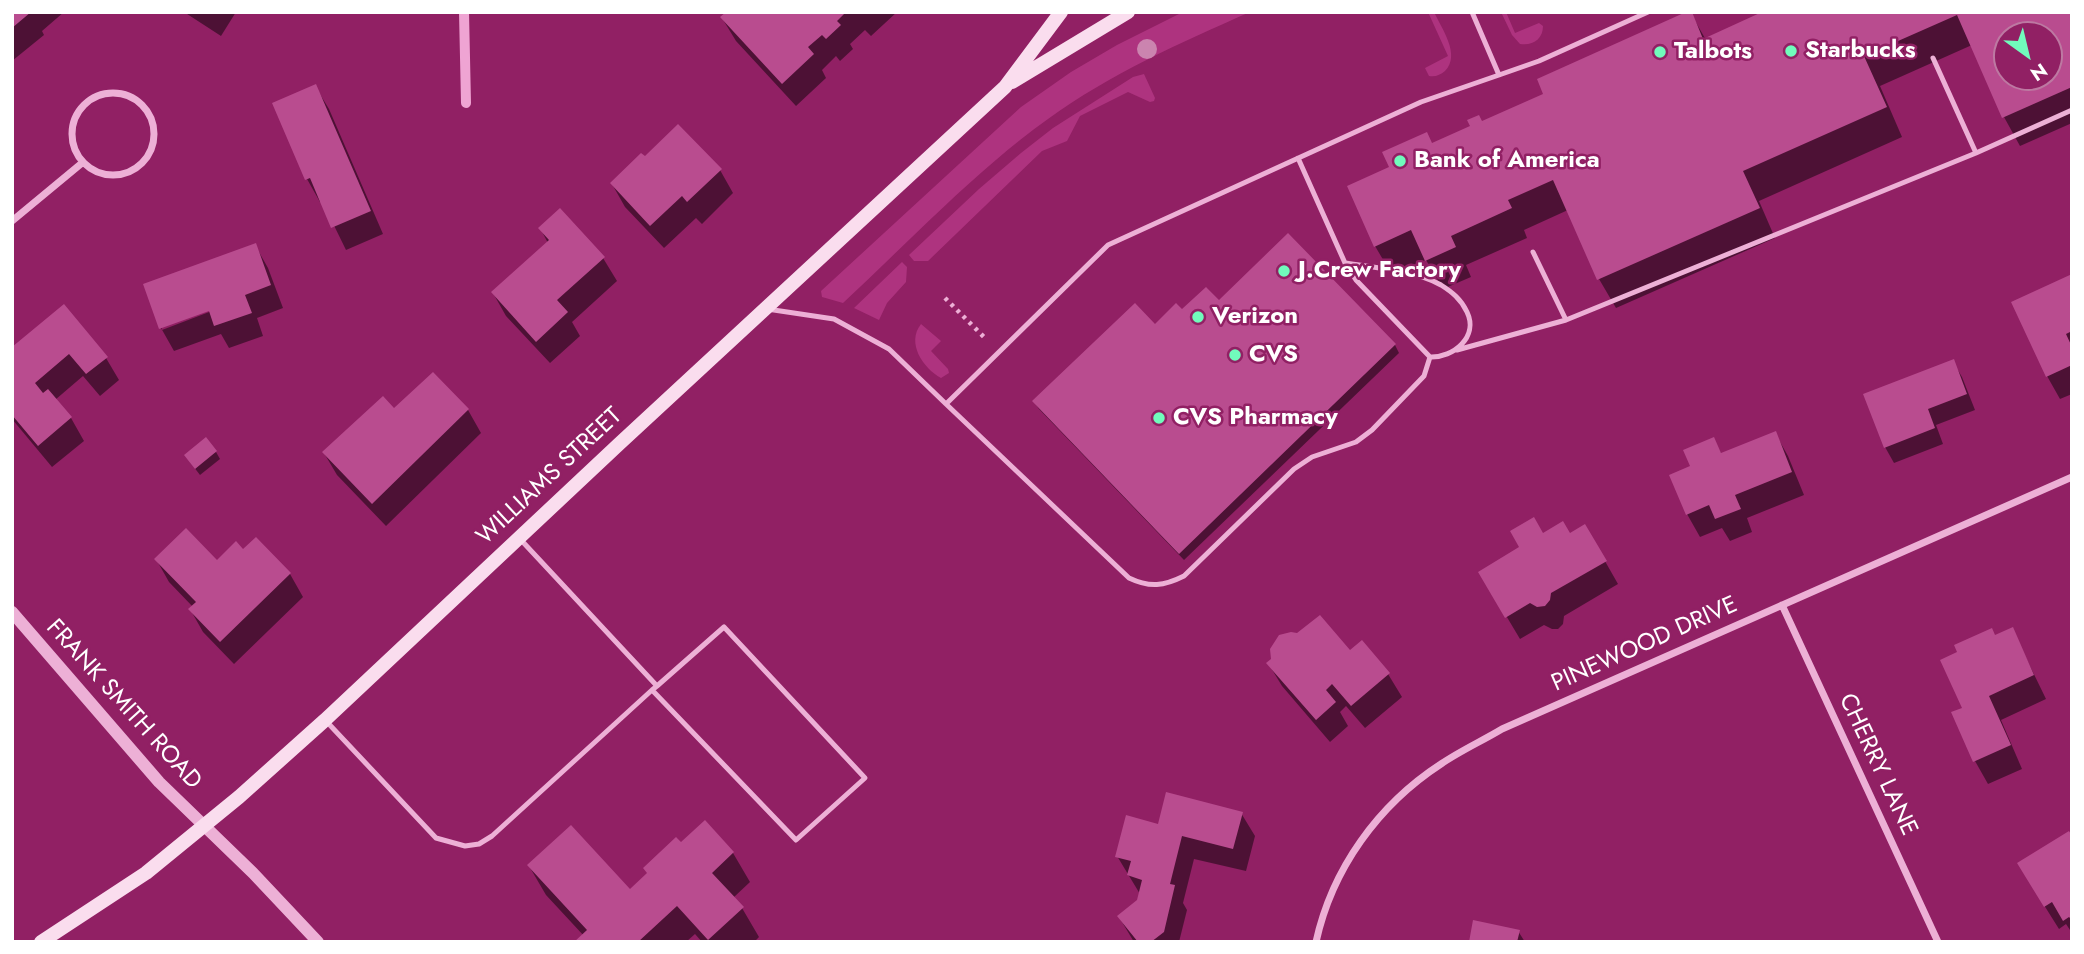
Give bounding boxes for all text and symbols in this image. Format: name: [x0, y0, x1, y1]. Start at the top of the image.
north arrow: [1993, 21, 2063, 91]
place label: Starbucks: [1805, 37, 1916, 65]
place label: Talbots: [1674, 38, 1752, 66]
marker: Starbucks: [1783, 43, 1799, 59]
marker: Talbots: [1652, 44, 1668, 60]
text: N: [2025, 57, 2053, 88]
place label: Bank of America: [1414, 147, 1600, 175]
marker: Bank of America: [1392, 153, 1408, 169]
place label: J.Crew Factory: [1298, 257, 1461, 285]
marker: J.Crew Factory: [1276, 263, 1292, 279]
place label: Verizon: [1212, 303, 1298, 331]
marker: Verizon: [1190, 309, 1206, 325]
place label: CVS: [1249, 341, 1298, 369]
marker: CVS: [1227, 347, 1243, 363]
street label: WILLIAMS STREET: [471, 402, 629, 552]
place label: CVS Pharmacy: [1173, 404, 1338, 432]
marker: CVS Pharmacy: [1151, 410, 1167, 426]
street label: PINEWOOD DRIVE: [1548, 591, 1742, 699]
street label: FRANK SMITH ROAD: [39, 614, 207, 796]
street label: CHERRY LANE: [1832, 689, 1922, 841]

